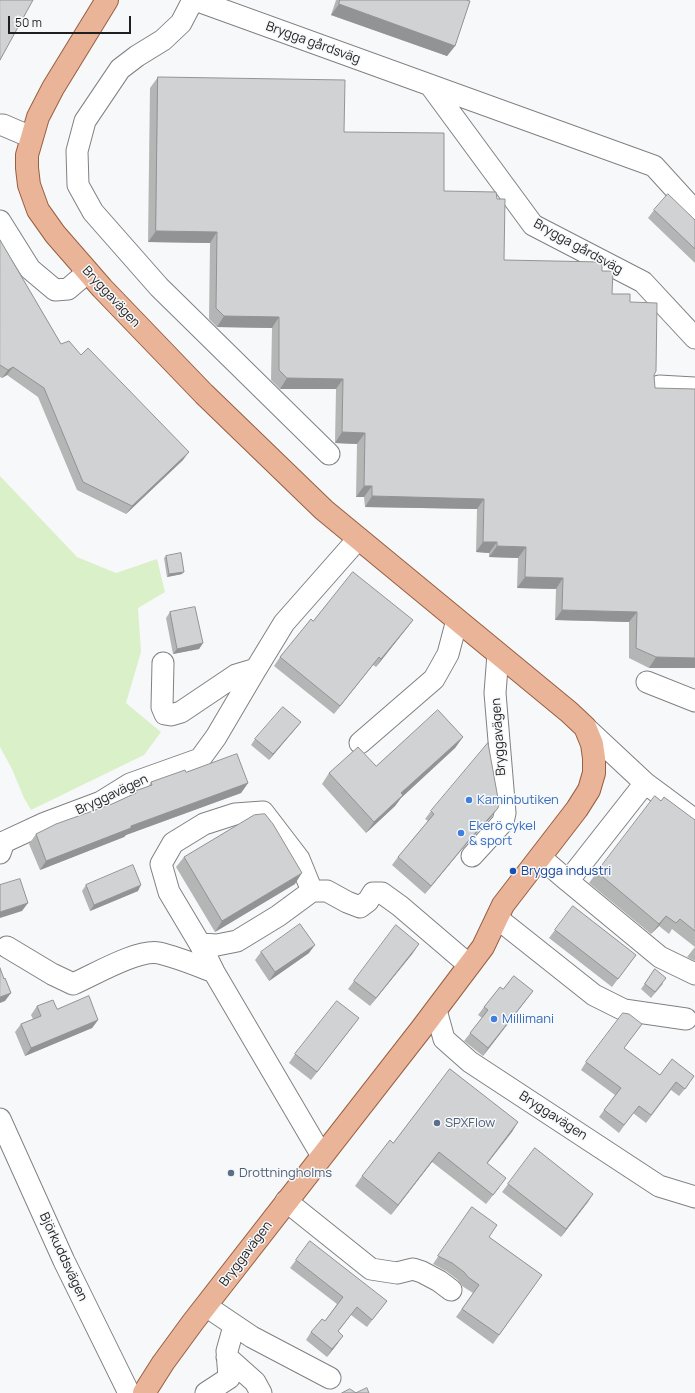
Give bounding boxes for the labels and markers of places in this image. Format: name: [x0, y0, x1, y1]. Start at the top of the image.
place label: Kaminbutiken: [477, 792, 559, 808]
marker: Kaminbutiken: [464, 795, 474, 805]
place label: Ekerö cykel & sport: [469, 818, 536, 849]
marker: Ekerö cykel & sport: [456, 828, 466, 838]
place label: Brygga industri: [521, 863, 611, 879]
marker: Brygga industri: [508, 866, 518, 876]
place label: Millimani: [502, 1011, 554, 1027]
marker: Millimani: [489, 1014, 499, 1024]
place label: SPXFlow: [445, 1115, 495, 1131]
marker: SPXFlow: [432, 1118, 442, 1128]
place label: Drottningholms: [239, 1165, 332, 1181]
marker: Drottningholms: [226, 1168, 236, 1178]

